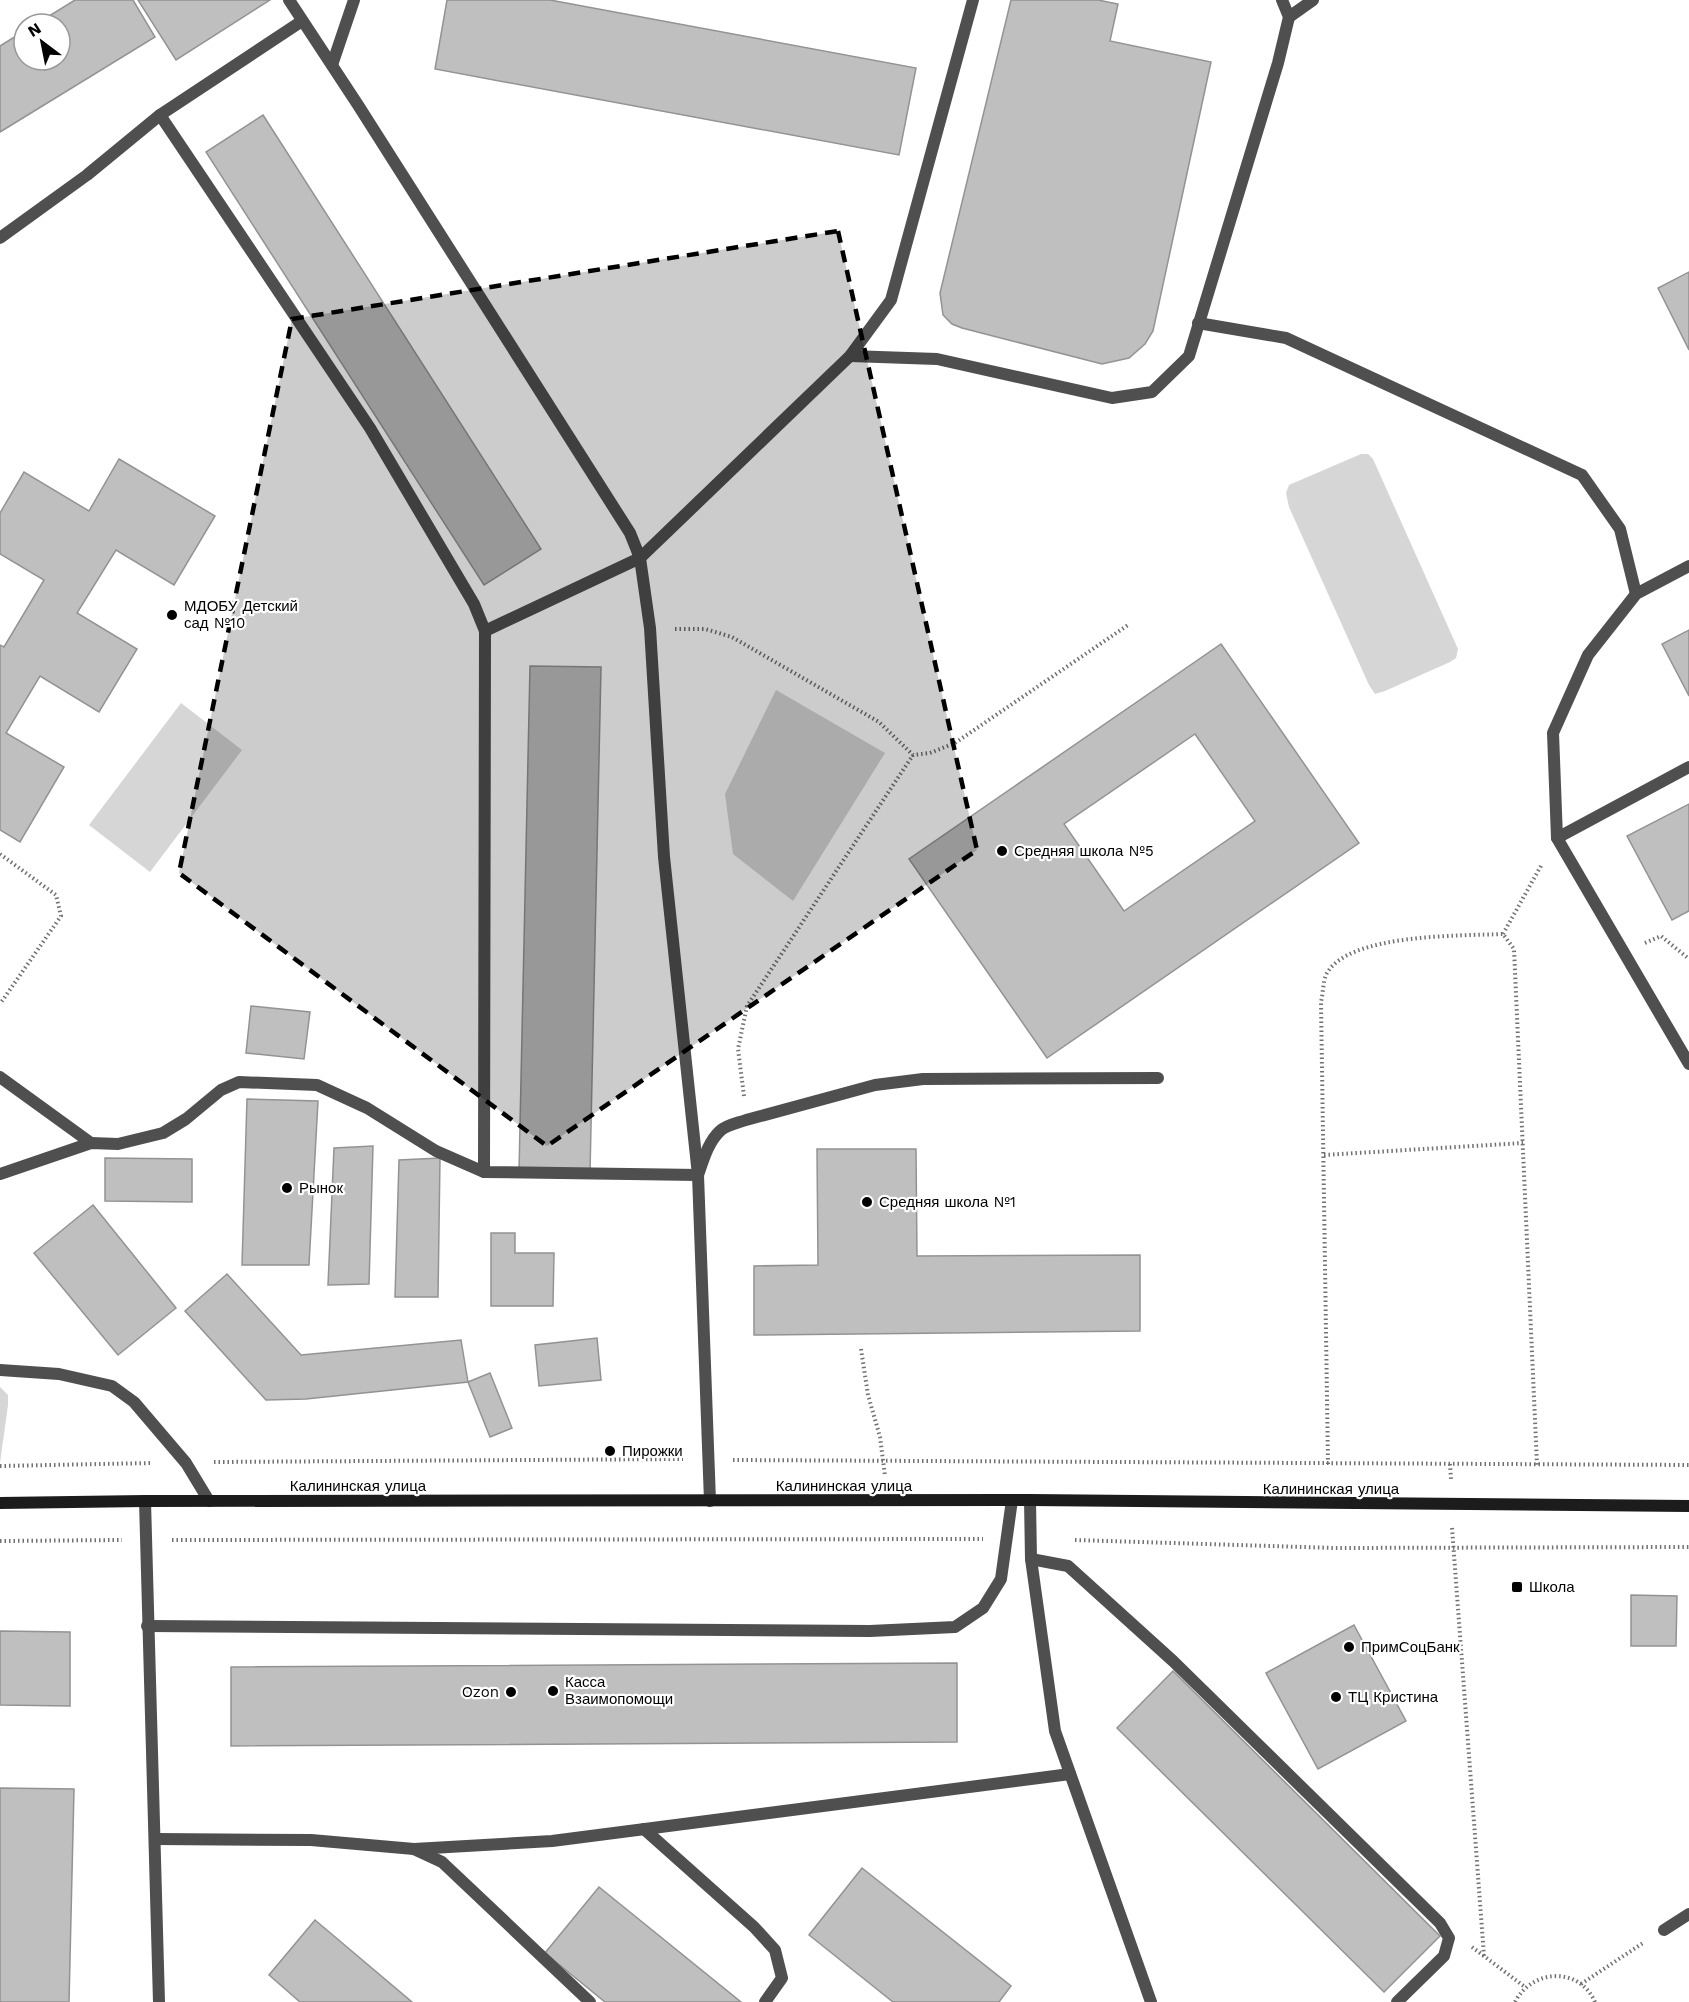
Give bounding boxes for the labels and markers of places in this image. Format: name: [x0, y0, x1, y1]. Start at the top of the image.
place label: МДОБУ Детский сад №10: [184, 597, 298, 632]
marker: МДОБУ Детский сад №10: [165, 608, 179, 622]
place label: Средняя школа №5: [1014, 842, 1154, 860]
marker: Средняя школа №5: [995, 844, 1009, 858]
place label: Рынок: [299, 1179, 343, 1197]
marker: Рынок: [280, 1181, 294, 1195]
place label: Средняя школа №1: [879, 1193, 1016, 1211]
marker: Средняя школа №1: [860, 1195, 874, 1209]
place label: Пирожки: [622, 1442, 683, 1460]
marker: Пирожки: [603, 1444, 617, 1458]
place label: Школа: [1529, 1578, 1575, 1596]
marker: Школа: [1510, 1580, 1524, 1594]
place label: ПримСоцБанк: [1361, 1638, 1460, 1656]
marker: ПримСоцБанк: [1342, 1640, 1356, 1654]
place label: Касса Взаимопомощи: [565, 1673, 673, 1708]
place label: Ozon: [462, 1683, 499, 1701]
marker: Касса Взаимопомощи: [546, 1684, 560, 1698]
marker: Ozon: [504, 1685, 518, 1699]
place label: ТЦ Кристина: [1348, 1688, 1439, 1706]
marker: ТЦ Кристина: [1329, 1690, 1343, 1704]

